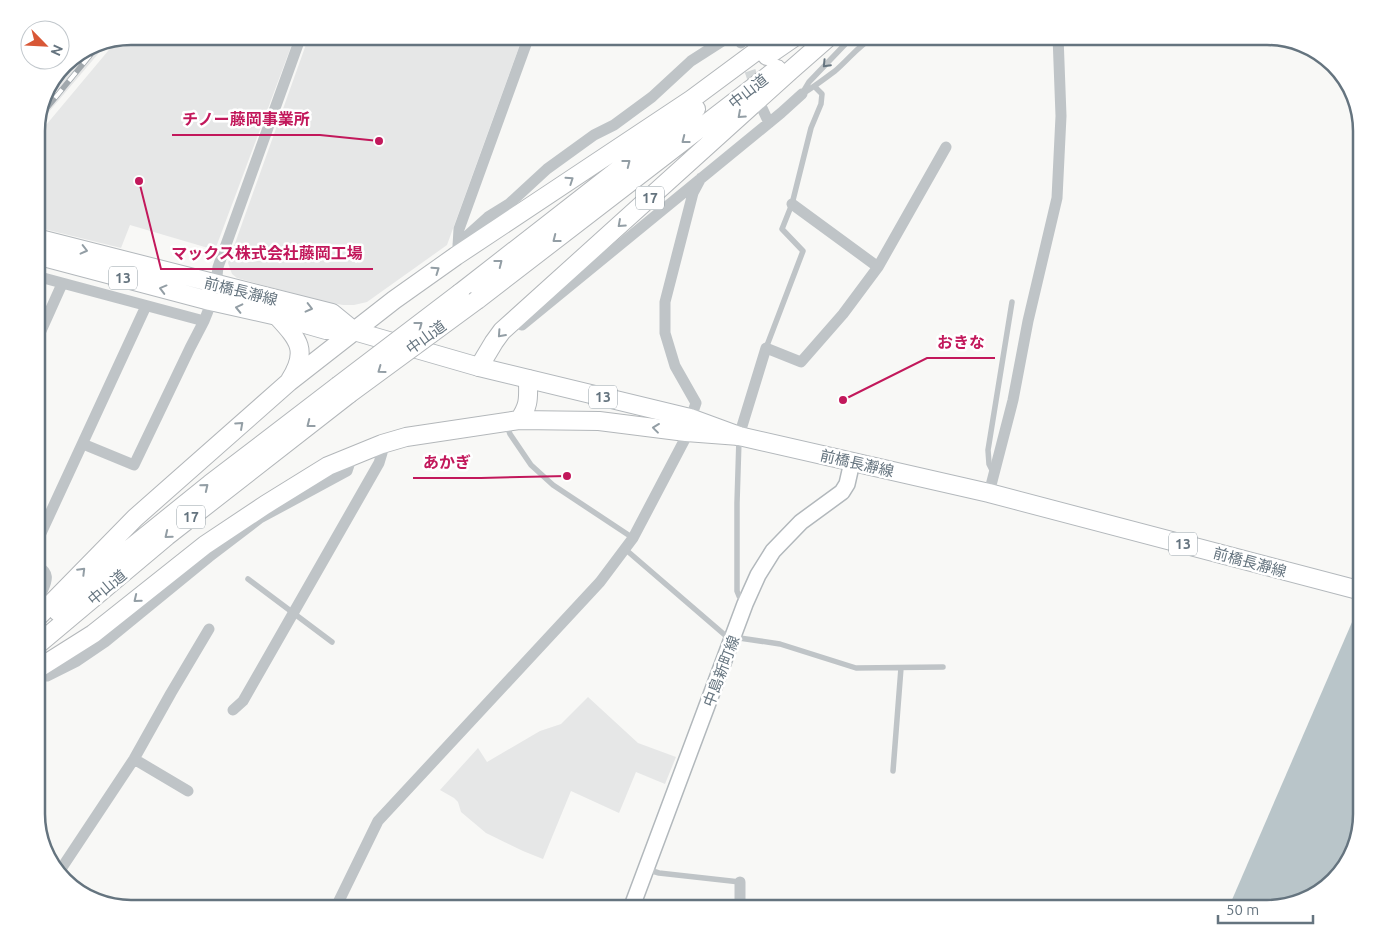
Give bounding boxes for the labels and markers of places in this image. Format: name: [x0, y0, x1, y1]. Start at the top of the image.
callout: チノー藤岡事業所: [172, 104, 320, 135]
callout: マックス株式会社藤岡工場: [161, 238, 373, 269]
callout: おきな: [927, 327, 995, 358]
callout: あかぎ: [413, 447, 481, 478]

